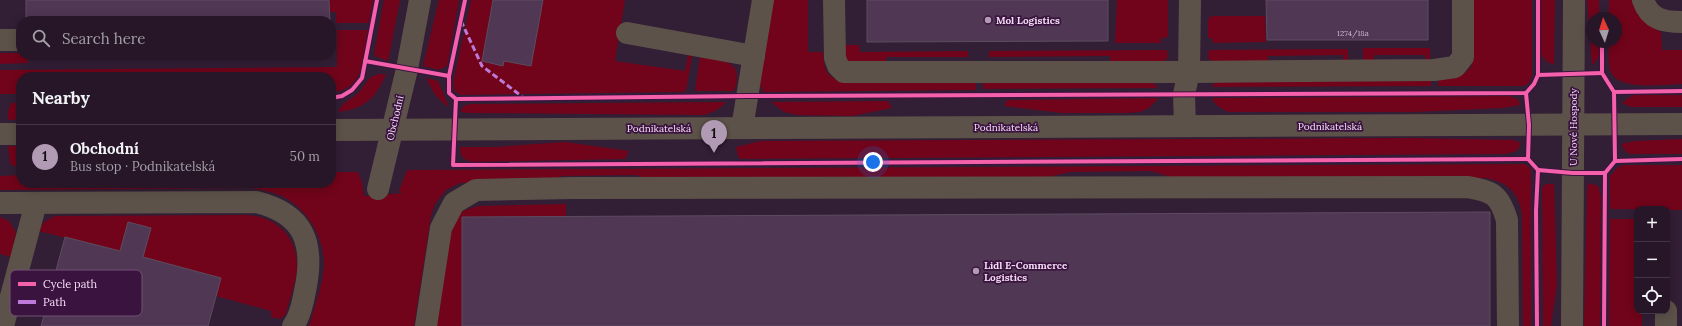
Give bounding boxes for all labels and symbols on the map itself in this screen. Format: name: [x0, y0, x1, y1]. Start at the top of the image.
north arrow: [1586, 12, 1622, 48]
place label: Mol Logistics: [996, 14, 1060, 27]
marker: Mol Logistics: [983, 15, 993, 25]
house number: 1274/18a: [1337, 28, 1369, 39]
street label: U Nové Hospody: [1567, 87, 1580, 166]
street label: Obchodní: [384, 94, 407, 142]
pin: 1: [701, 120, 727, 153]
street label: Podnikatelská: [1298, 120, 1362, 133]
street label: Podnikatelská: [974, 121, 1038, 134]
street label: Podnikatelská: [627, 122, 691, 135]
your location: [863, 152, 883, 172]
place label: Lidl E-Commerce Logistics: [984, 259, 1068, 284]
marker: Lidl E-Commerce Logistics: [971, 266, 981, 276]
legend: [10, 270, 142, 316]
text: Cycle path: [43, 277, 98, 291]
text: Path: [43, 295, 66, 309]

